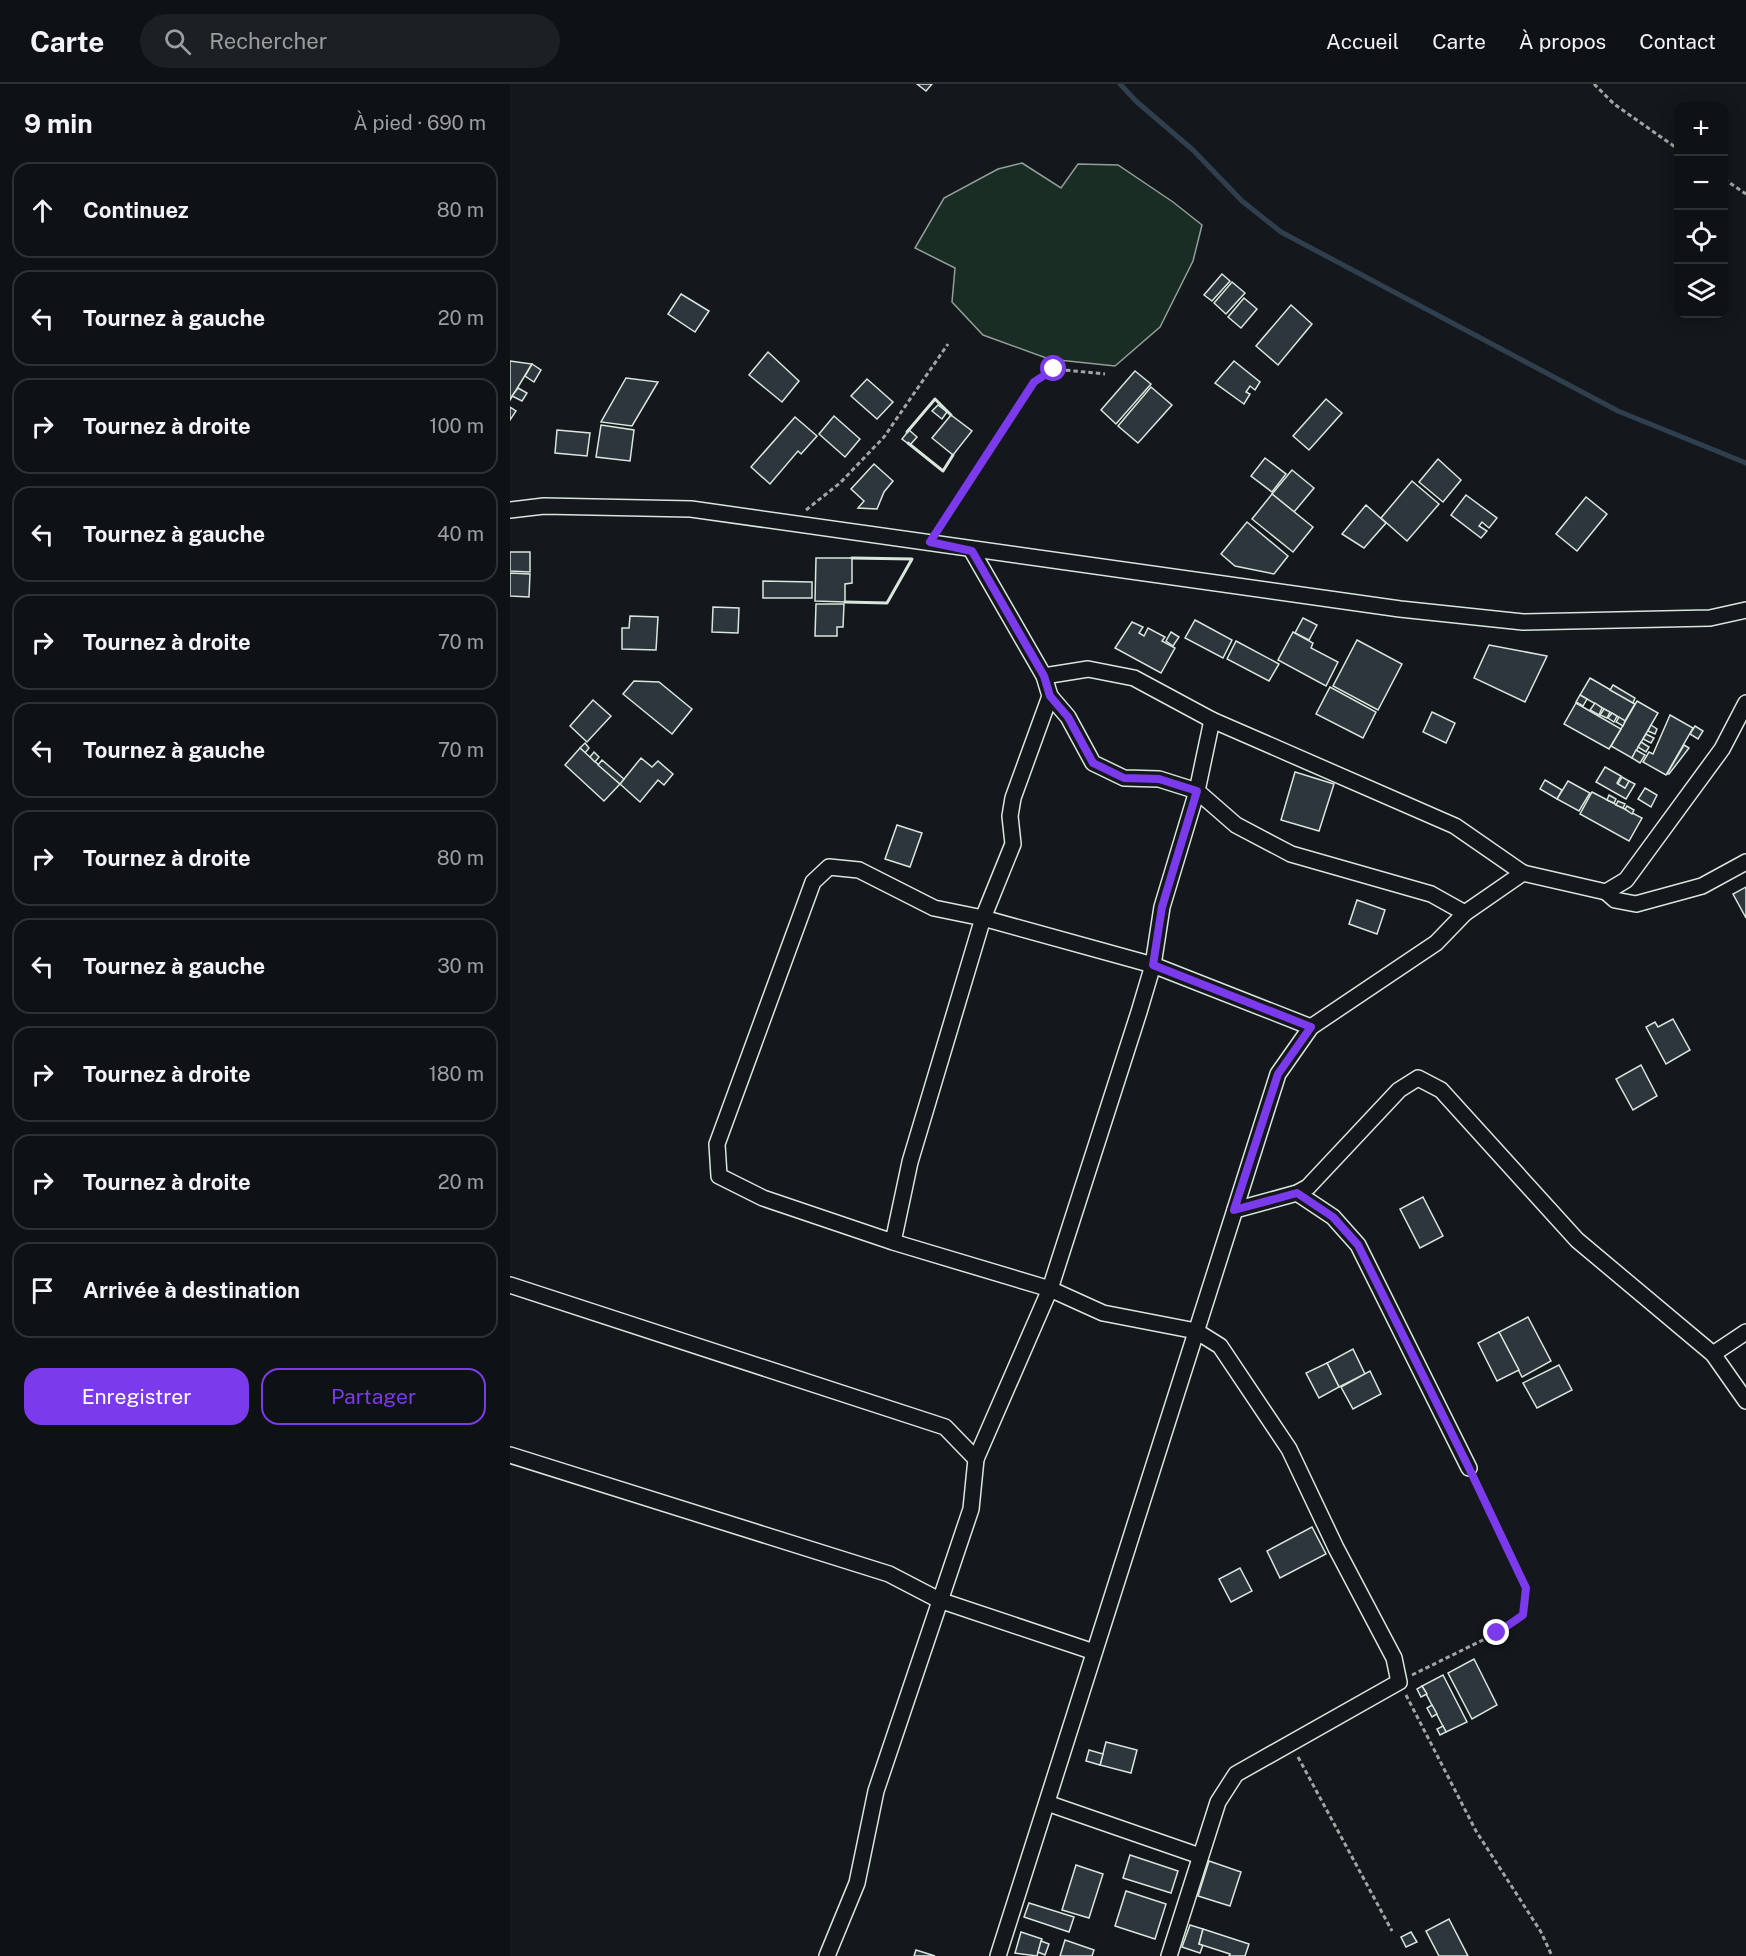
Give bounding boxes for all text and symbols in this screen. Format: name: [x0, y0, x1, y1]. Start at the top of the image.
search box: [140, 14, 560, 68]
text: Carte: [30, 25, 104, 58]
icon: search: [161, 25, 194, 58]
text: Rechercher: [209, 28, 327, 54]
text: Accueil: [1326, 29, 1399, 54]
text: Carte: [1432, 29, 1486, 54]
text: À propos: [1519, 29, 1606, 54]
text: Contact: [1639, 29, 1716, 54]
map controls: [1674, 102, 1728, 318]
button: +: [1674, 102, 1728, 156]
text: 9 min: [24, 108, 93, 139]
text: À pied · 690 m: [354, 111, 486, 135]
button: −: [1674, 156, 1728, 210]
icon: ahead: [26, 194, 59, 227]
text: Continuez: [83, 197, 189, 223]
text: 80 m: [437, 198, 484, 222]
button: locate: [1674, 210, 1728, 264]
button: layers: [1674, 264, 1728, 318]
icon: left: [26, 302, 59, 335]
text: Tournez à gauche: [83, 305, 265, 331]
text: 20 m: [438, 306, 484, 330]
route start: [1040, 355, 1066, 381]
icon: right: [26, 410, 59, 443]
text: Tournez à droite: [83, 413, 251, 439]
text: 100 m: [429, 414, 484, 438]
icon: left: [26, 518, 59, 551]
text: Tournez à gauche: [83, 521, 265, 547]
text: 40 m: [437, 522, 484, 546]
icon: right: [26, 626, 59, 659]
text: Tournez à droite: [83, 629, 251, 655]
text: 70 m: [438, 630, 484, 654]
icon: left: [26, 734, 59, 767]
text: Tournez à gauche: [83, 737, 265, 763]
text: 70 m: [438, 738, 484, 762]
icon: right: [26, 842, 59, 875]
text: Tournez à droite: [83, 845, 251, 871]
text: 80 m: [437, 846, 484, 870]
icon: left: [26, 950, 59, 983]
text: Tournez à gauche: [83, 953, 265, 979]
text: 30 m: [437, 954, 484, 978]
icon: right: [26, 1058, 59, 1091]
text: Tournez à droite: [83, 1061, 251, 1087]
text: 180 m: [429, 1062, 484, 1086]
icon: right: [26, 1166, 59, 1199]
text: Tournez à droite: [83, 1169, 251, 1195]
text: 20 m: [438, 1170, 484, 1194]
icon: arrive: [26, 1274, 59, 1307]
text: Arrivée à destination: [83, 1277, 300, 1303]
button: Enregistrer: [24, 1368, 249, 1425]
button: Partager: [261, 1368, 486, 1425]
route end: [1483, 1619, 1509, 1645]

